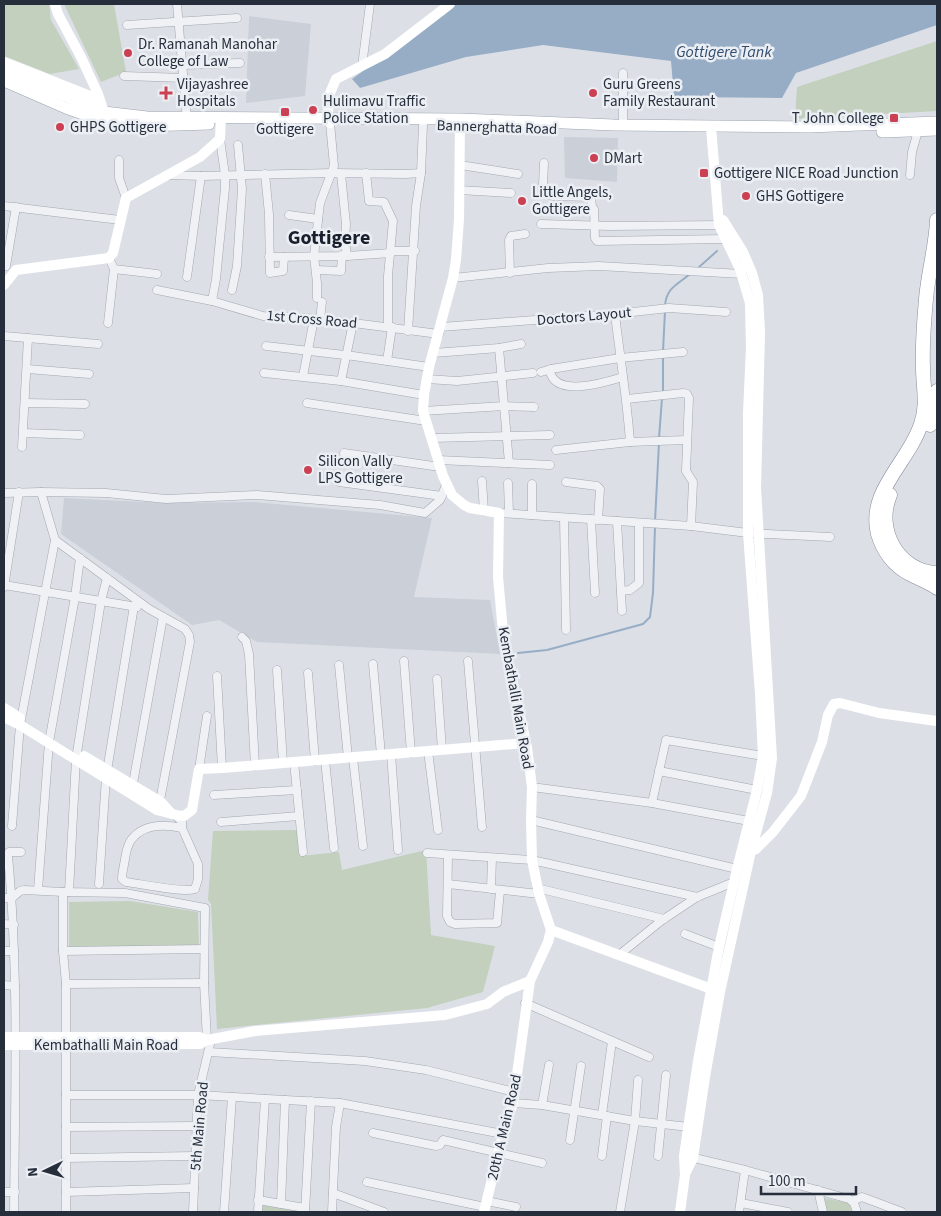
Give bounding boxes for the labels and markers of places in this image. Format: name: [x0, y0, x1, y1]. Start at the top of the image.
place label: Dr. Ramanah Manohar College of Law: [138, 34, 278, 72]
marker: Dr. Ramanah Manohar College of Law: [122, 47, 134, 59]
place label: Vijayashree Hospitals: [177, 74, 248, 112]
place label: Guru Greens Family Restaurant: [603, 74, 715, 112]
marker: Vijayashree Hospitals: [159, 86, 173, 100]
marker: Guru Greens Family Restaurant: [587, 87, 599, 99]
place label: Hulimavu Traffic Police Station: [323, 91, 426, 129]
marker: Hulimavu Traffic Police Station: [307, 104, 319, 116]
marker: Gottigere: [279, 106, 291, 118]
place label: T John College: [792, 108, 884, 129]
marker: T John College: [888, 112, 900, 124]
place label: GHPS Gottigere: [70, 117, 166, 138]
place label: Gottigere: [256, 119, 314, 140]
marker: GHPS Gottigere: [54, 121, 66, 133]
place label: DMart: [604, 148, 642, 169]
marker: DMart: [588, 152, 600, 164]
place label: Gottigere NICE Road Junction: [714, 163, 899, 184]
marker: Gottigere NICE Road Junction: [698, 167, 710, 179]
place label: Little Angels, Gottigere: [532, 182, 612, 220]
place label: GHS Gottigere: [756, 186, 844, 207]
marker: GHS Gottigere: [740, 190, 752, 202]
marker: Little Angels, Gottigere: [516, 195, 528, 207]
place label: Silicon Vally LPS Gottigere: [318, 451, 403, 489]
marker: Silicon Vally LPS Gottigere: [302, 464, 314, 476]

